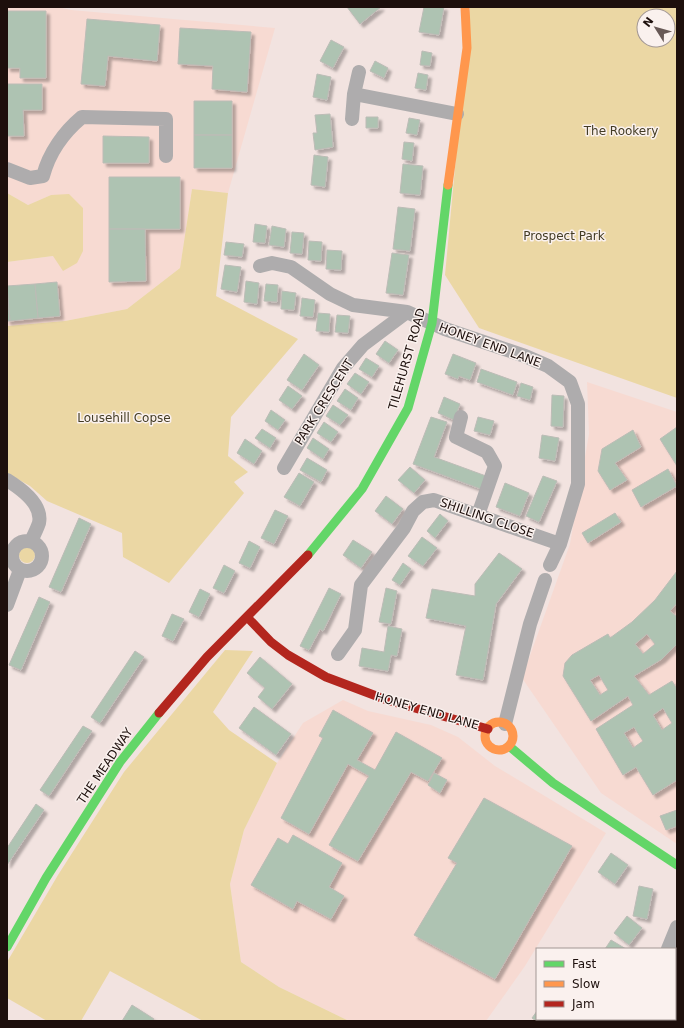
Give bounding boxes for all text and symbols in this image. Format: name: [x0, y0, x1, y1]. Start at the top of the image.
north arrow: [636, 8, 676, 48]
text: N: [640, 15, 656, 30]
park label: The Rookery: [583, 124, 658, 138]
park label: Prospect Park: [523, 229, 605, 243]
street label: TILEHURST ROAD: [386, 307, 428, 412]
street label: HONEY END LANE: [437, 320, 543, 370]
street label: PARK CRESCENT: [292, 356, 356, 448]
park label: Lousehill Copse: [77, 411, 171, 425]
street label: SHILLING CLOSE: [438, 495, 536, 541]
street label: HONEY END LANE: [373, 689, 481, 733]
street label: THE MEADWAY: [74, 725, 136, 808]
legend: [536, 948, 676, 1020]
text: Fast: [572, 957, 596, 971]
text: Slow: [572, 977, 600, 991]
text: Jam: [571, 997, 595, 1011]

